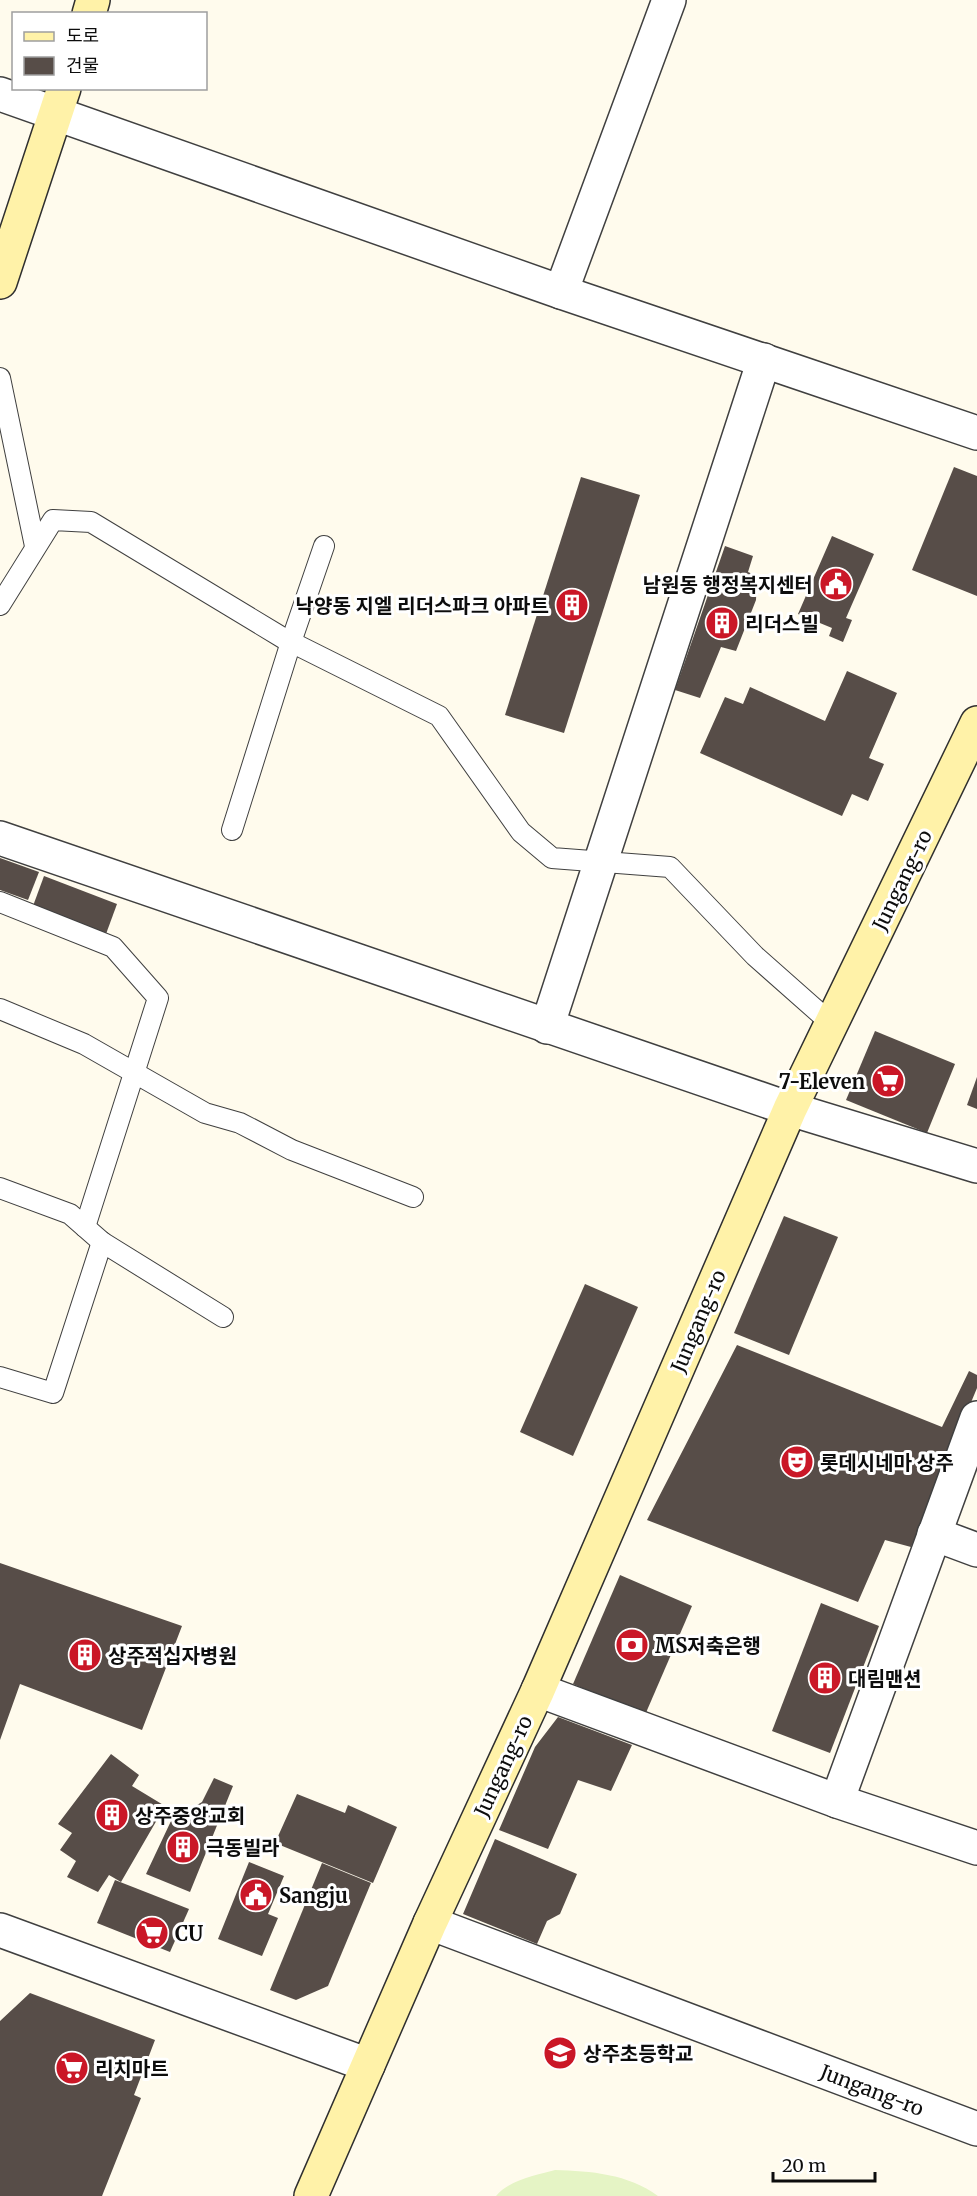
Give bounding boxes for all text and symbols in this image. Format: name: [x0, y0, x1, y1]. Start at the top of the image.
legend: [12, 12, 207, 90]
text: 도로: [66, 24, 99, 47]
text: 건물: [66, 54, 99, 77]
public building icon: 남원동 행정복지센터: [818, 566, 854, 602]
place label: 남원동 행정복지센터: [643, 572, 813, 597]
building icon: 낙양동 지엘 리더스파크 아파트: [554, 587, 590, 623]
place label: 낙양동 지엘 리더스파크 아파트: [296, 593, 549, 618]
building icon: 리더스빌: [704, 605, 740, 641]
place label: 리더스빌: [745, 611, 819, 636]
street label: Jungang-ro: [866, 825, 937, 935]
supermarket icon: 7-Eleven: [870, 1063, 906, 1099]
place label: 7-Eleven: [779, 1069, 865, 1094]
street label: Jungang-ro: [665, 1266, 731, 1377]
theatre icon: 롯데시네마 상주: [779, 1444, 815, 1480]
place label: 롯데시네마 상주: [820, 1450, 954, 1475]
bank icon: MS저축은행: [614, 1627, 650, 1663]
place label: MS저축은행: [655, 1633, 761, 1658]
building icon: 상주적십자병원: [67, 1637, 103, 1673]
place label: 상주적십자병원: [108, 1643, 237, 1668]
building icon: 대림맨션: [807, 1660, 843, 1696]
place label: 대림맨션: [848, 1666, 922, 1691]
street label: Jungang-ro: [468, 1711, 537, 1822]
building icon: 상주중앙교회: [94, 1797, 130, 1833]
place label: 상주중앙교회: [135, 1803, 245, 1828]
building icon: 극동빌라: [165, 1829, 201, 1865]
place label: 극동빌라: [206, 1835, 280, 1860]
public building icon: Sangju: [238, 1877, 274, 1913]
place label: Sangju: [279, 1883, 348, 1908]
supermarket icon: CU: [134, 1915, 170, 1951]
place label: CU: [175, 1921, 203, 1946]
school or university icon: 상주초등학교: [542, 2035, 578, 2071]
place label: 상주초등학교: [583, 2041, 693, 2066]
supermarket icon: 리치마트: [54, 2050, 90, 2086]
place label: 리치마트: [95, 2056, 169, 2081]
street label: Jungang-ro: [816, 2058, 928, 2121]
scale bar: [773, 2145, 875, 2183]
text: 20 m: [782, 2154, 826, 2177]

